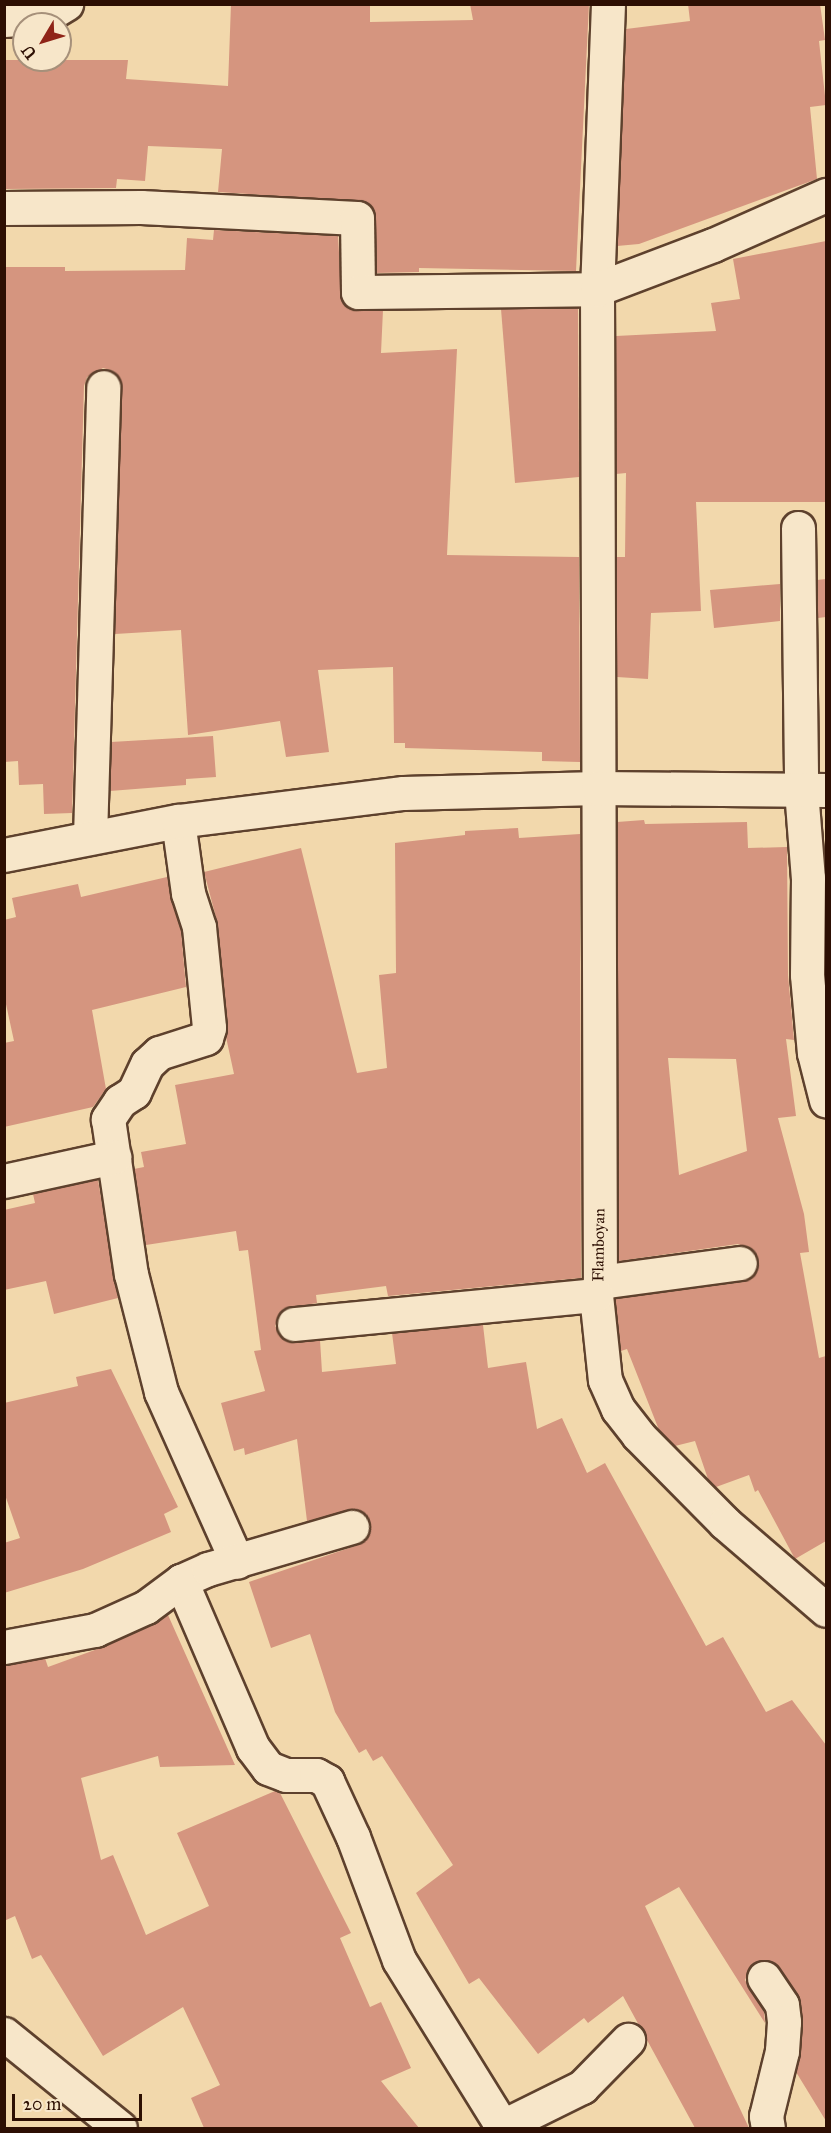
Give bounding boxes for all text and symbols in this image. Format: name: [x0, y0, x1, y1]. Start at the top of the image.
north arrow: [12, 12, 72, 72]
text: U: [18, 41, 40, 63]
street label: Flamboyan: [589, 1208, 609, 1282]
scale bar: [15, 2082, 146, 2120]
text: 20 m: [23, 2093, 61, 2115]

